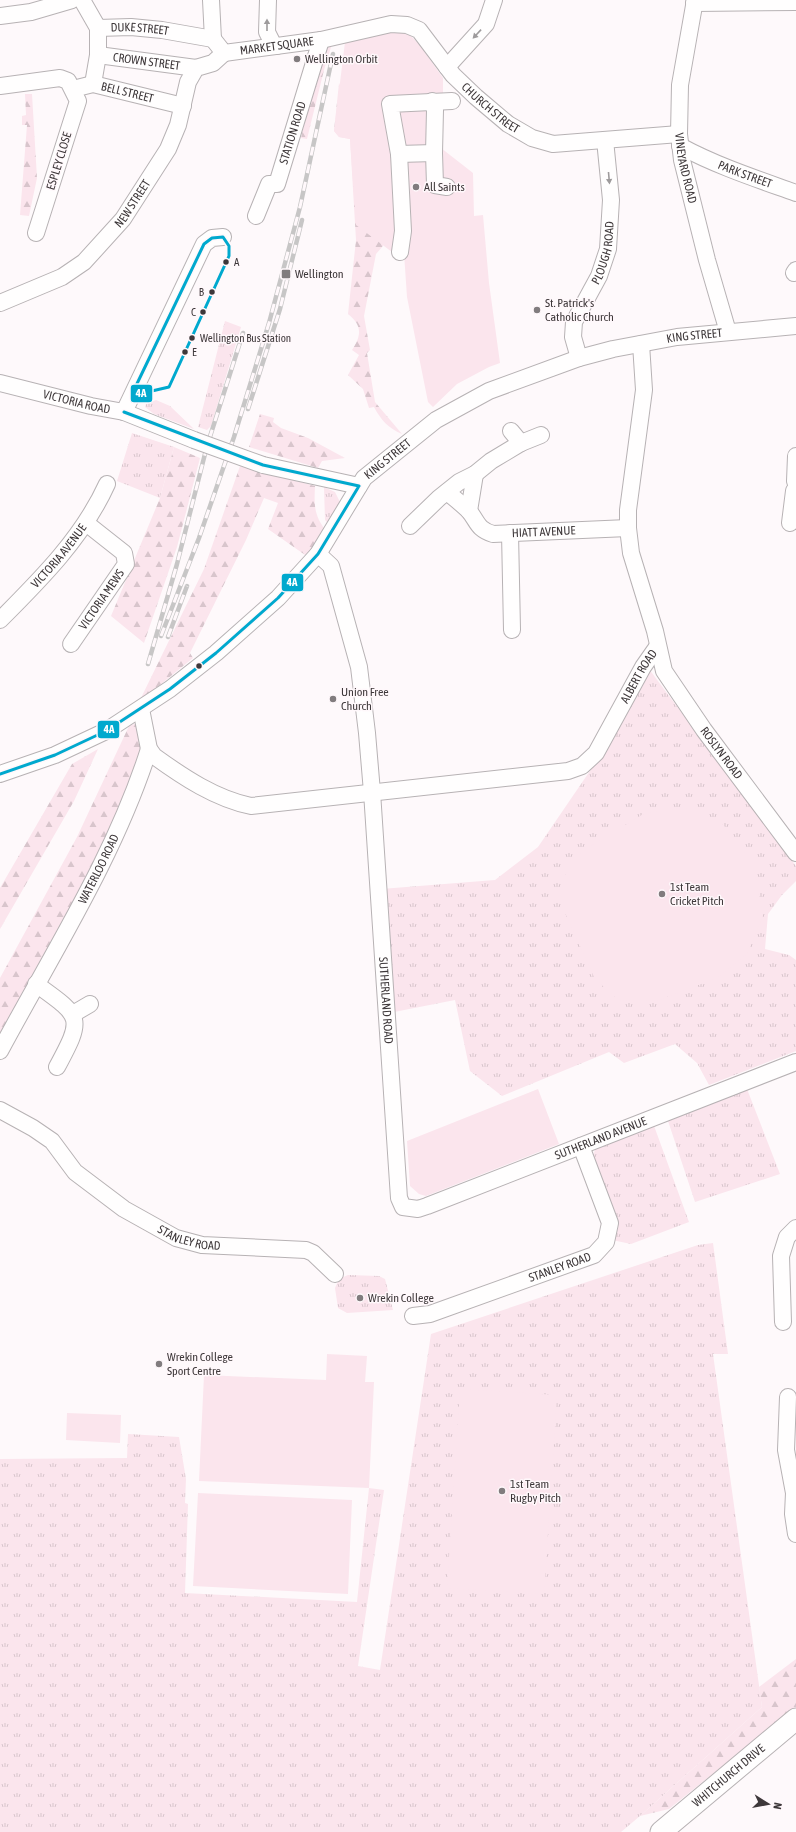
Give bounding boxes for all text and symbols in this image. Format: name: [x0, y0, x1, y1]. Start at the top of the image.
one-way arrow: [264, 18, 270, 31]
street label: DUKE STREET: [110, 20, 171, 38]
one-way arrow: [472, 29, 482, 39]
street label: MARKET SQUARE: [239, 34, 314, 58]
street label: CROWN STREET: [112, 50, 182, 73]
place label: Wellington Orbit: [305, 52, 378, 66]
marker: Wellington Orbit: [292, 54, 302, 64]
street label: BELL STREET: [100, 79, 156, 106]
street label: CHURCH STREET: [459, 80, 523, 136]
street label: STATION ROAD: [276, 100, 309, 166]
street label: ESPLEY CLOSE: [44, 130, 74, 192]
street label: VINEYARD ROAD: [672, 132, 700, 205]
street label: PARK STREET: [716, 158, 775, 191]
one-way arrow: [606, 172, 612, 185]
street label: NEW STREET: [112, 176, 154, 230]
place label: All Saints: [424, 180, 465, 194]
marker: All Saints: [411, 182, 421, 192]
street label: PLOUGH ROAD: [589, 221, 617, 287]
place label: A: [234, 256, 240, 268]
marker: A: [221, 257, 231, 267]
place label: Wellington: [295, 267, 344, 281]
marker: Wellington: [280, 268, 292, 280]
place label: B: [199, 286, 205, 298]
marker: B: [207, 287, 217, 297]
place label: St. Patrick's Catholic Church: [545, 296, 614, 324]
marker: St. Patrick's Catholic Church: [532, 305, 542, 315]
place label: C: [191, 306, 196, 318]
marker: C: [198, 307, 208, 317]
street label: KING STREET: [665, 326, 723, 346]
place label: Wellington Bus Station: [200, 332, 291, 344]
marker: Wellington Bus Station: [187, 333, 197, 343]
place label: E: [192, 346, 197, 358]
marker: E: [180, 347, 190, 357]
line badge: 4A: [130, 384, 153, 403]
street label: VICTORIA ROAD: [42, 387, 112, 416]
text: 4A: [135, 387, 147, 399]
street label: KING STREET: [361, 436, 414, 482]
street label: VICTORIA AVENUE: [28, 521, 89, 591]
street label: HIATT AVENUE: [512, 523, 576, 540]
street label: VICTORIA MEWS: [76, 567, 127, 632]
line badge: 4A: [281, 573, 304, 592]
text: 4A: [286, 576, 298, 588]
street label: ALBERT ROAD: [618, 647, 660, 706]
unlabelled marker: [194, 661, 204, 671]
place label: Union Free Church: [341, 685, 389, 713]
marker: Union Free Church: [328, 694, 338, 704]
line badge: 4A: [97, 720, 120, 739]
text: 4A: [103, 723, 115, 735]
street label: ROSLYN ROAD: [697, 724, 745, 782]
street label: WATERLOO ROAD: [75, 832, 122, 906]
place label: 1st Team Cricket Pitch: [670, 880, 724, 908]
marker: 1st Team Cricket Pitch: [657, 889, 667, 899]
street label: SUTHERLAND ROAD: [376, 956, 396, 1045]
street label: SUTHERLAND AVENUE: [553, 1114, 649, 1162]
street label: STANLEY ROAD: [155, 1222, 221, 1253]
street label: STANLEY ROAD: [527, 1250, 593, 1285]
place label: Wrekin College: [368, 1291, 434, 1305]
marker: Wrekin College: [355, 1293, 365, 1303]
place label: Wrekin College Sport Centre: [167, 1350, 233, 1378]
marker: Wrekin College Sport Centre: [154, 1359, 164, 1369]
place label: 1st Team Rugby Pitch: [510, 1477, 561, 1505]
marker: 1st Team Rugby Pitch: [497, 1486, 507, 1496]
street label: WHITCHURCH DRIVE: [689, 1741, 767, 1810]
north arrow: [748, 1784, 788, 1824]
text: N: [771, 1802, 784, 1810]

